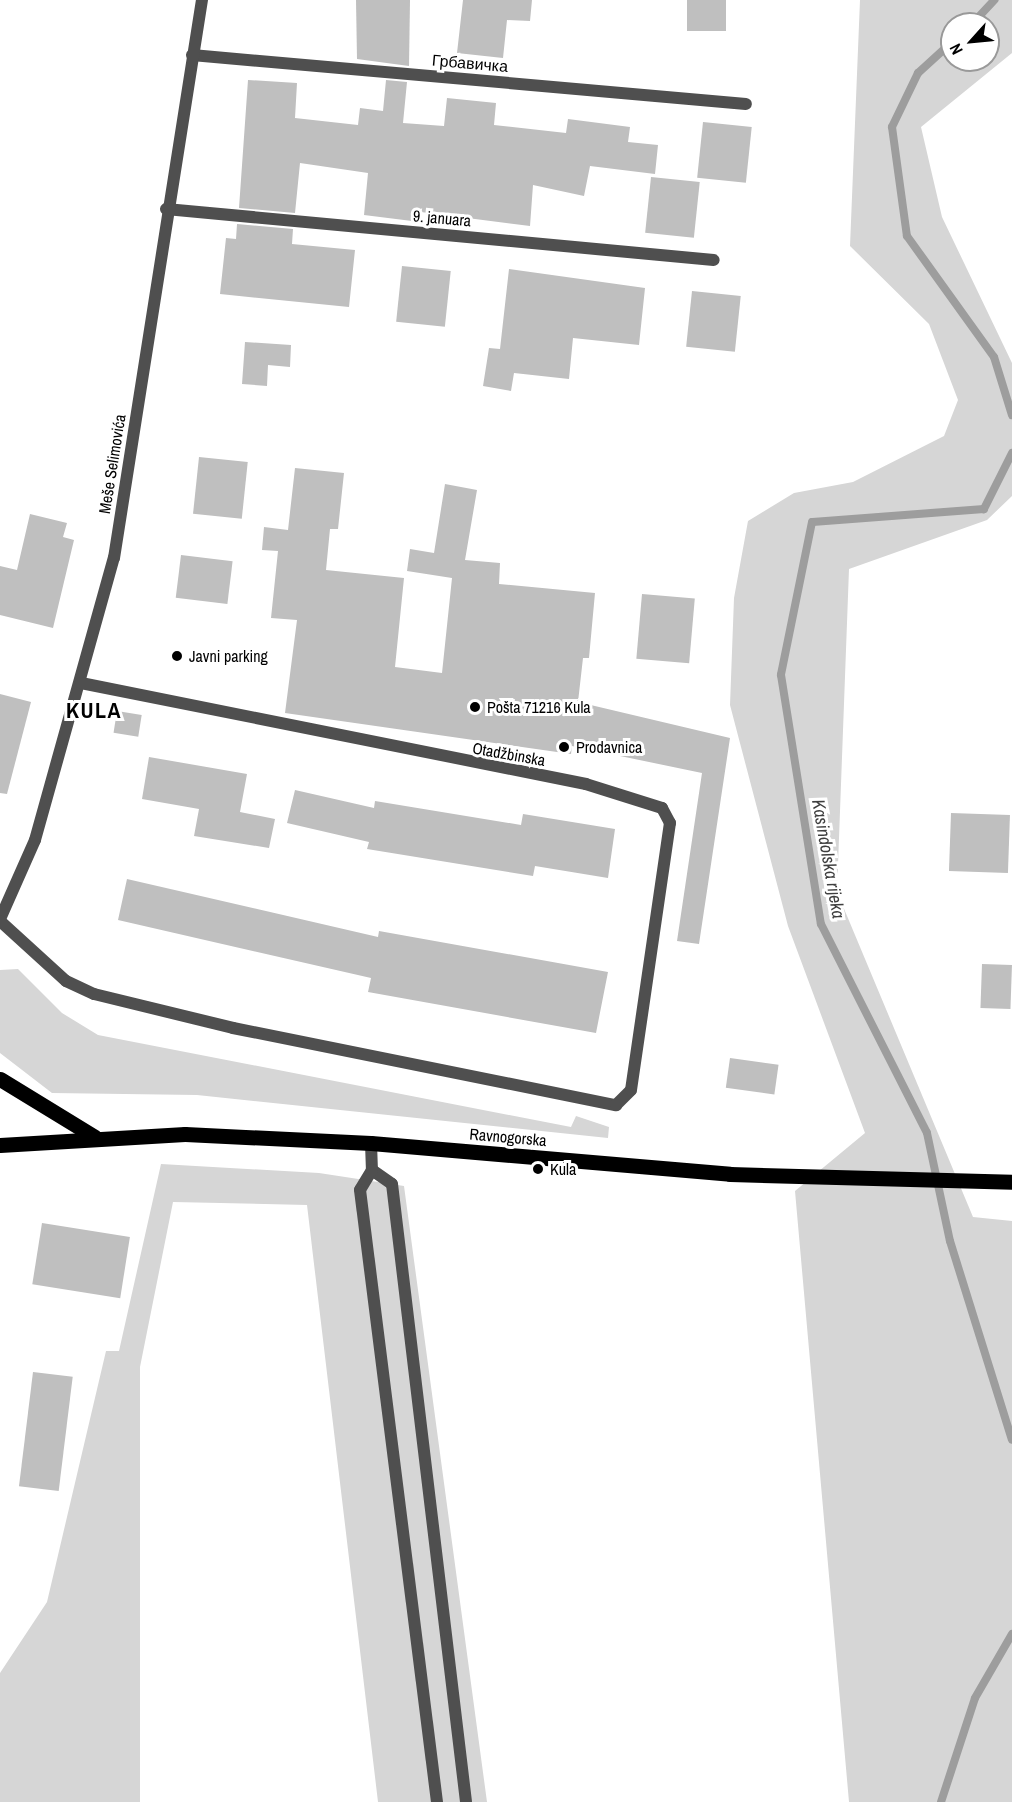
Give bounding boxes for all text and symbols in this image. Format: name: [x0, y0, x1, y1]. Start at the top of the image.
north arrow: [940, 12, 1000, 72]
text: N: [944, 40, 968, 58]
street label: Грбавичка: [431, 50, 509, 76]
street label: 9. januara: [412, 206, 472, 230]
street label: Meše Selimovića: [95, 413, 129, 515]
place label: Javni parking: [189, 646, 268, 666]
marker: Javni parking: [170, 649, 184, 663]
place label: Pošta 71216 Kula: [487, 697, 591, 717]
district label: KULA: [66, 698, 122, 724]
marker: Pošta 71216 Kula: [468, 700, 482, 714]
place label: Prodavnica: [576, 737, 642, 757]
street label: Otadžbinska: [471, 738, 547, 770]
marker: Prodavnica: [557, 740, 571, 754]
water label: Kasindolska rijeka: [807, 798, 849, 920]
street label: Ravnogorska: [469, 1124, 547, 1150]
place label: Kula: [550, 1159, 576, 1179]
marker: Kula: [531, 1162, 545, 1176]

